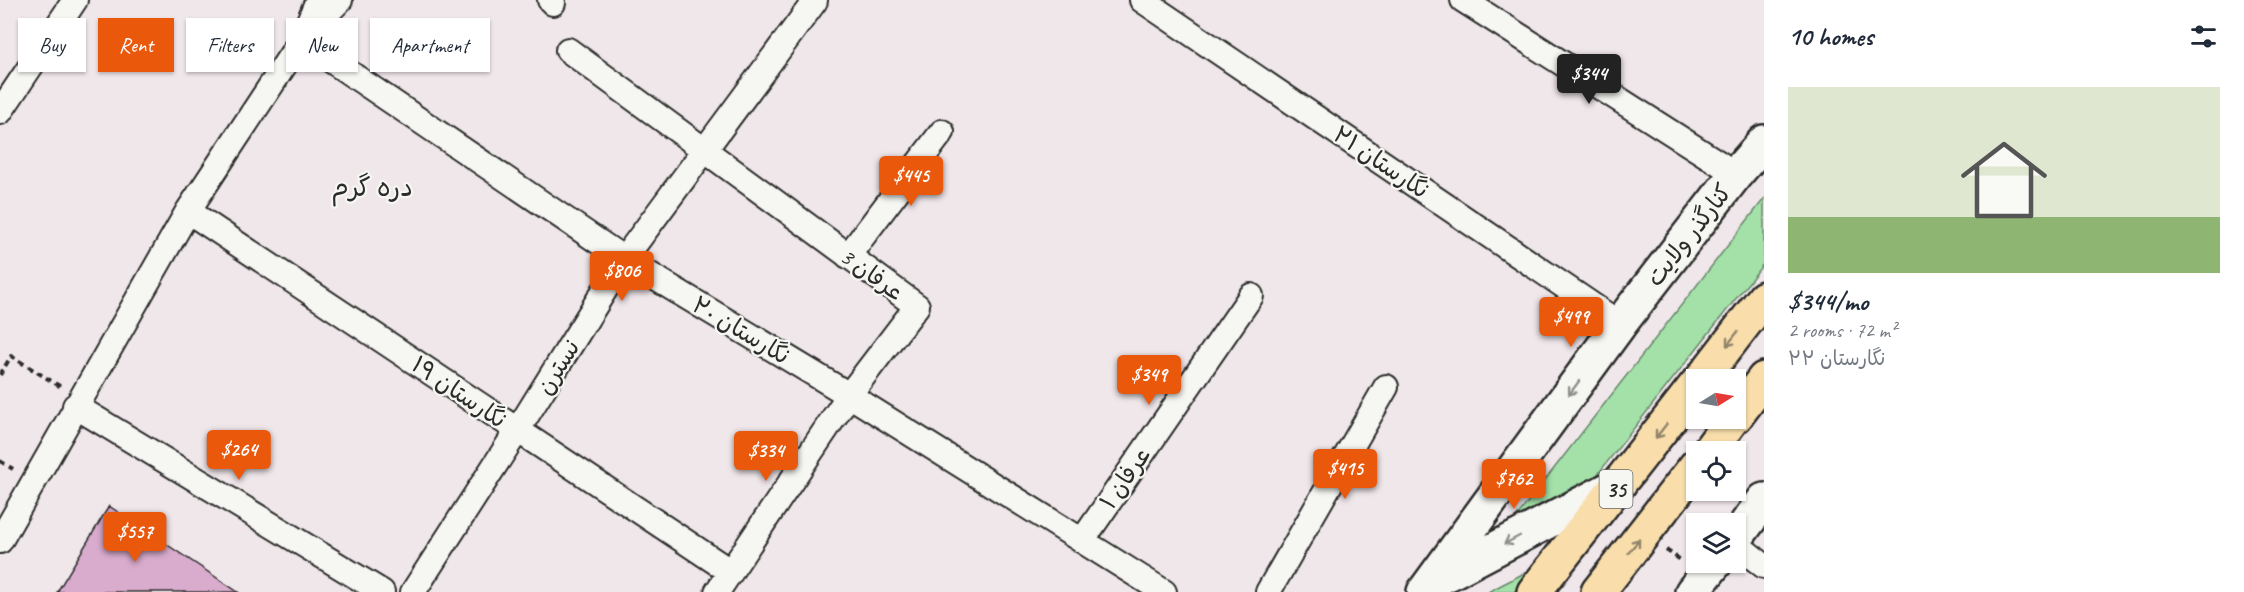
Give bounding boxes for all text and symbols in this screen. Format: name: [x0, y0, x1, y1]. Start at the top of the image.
chip: Buy: [18, 18, 86, 72]
chip: Rent: [98, 18, 174, 72]
chip: Filters: [186, 18, 274, 72]
chip: New: [286, 18, 358, 72]
chip: Apartment: [370, 18, 490, 72]
text: 10 homes: [1788, 20, 1873, 53]
icon: filters: [2187, 20, 2220, 53]
pin: $344: [1553, 54, 1625, 105]
text: $344: [1571, 61, 1607, 86]
street label: نگارستان ۲۱: [1327, 119, 1435, 205]
icon: home: [1950, 126, 2058, 234]
pin: $445: [875, 156, 947, 207]
text: $445: [893, 163, 929, 188]
district label: دره گرم: [331, 171, 413, 207]
street label: کنارگذر ولایت: [1640, 178, 1738, 292]
street label: عرفان 3: [834, 241, 910, 307]
pin: $806: [586, 251, 658, 302]
text: $806: [604, 258, 640, 283]
text: $344/mo: [1788, 285, 1868, 318]
street label: نگارستان ۲۰: [687, 289, 795, 371]
pin: $499: [1535, 297, 1607, 348]
text: $499: [1553, 304, 1589, 329]
text: 2 rooms · 72 m²: [1788, 318, 1896, 343]
one-way arrow: [1726, 331, 1739, 347]
street label: نسترن: [529, 334, 587, 400]
text: نگارستان ۲۲: [1788, 346, 1885, 371]
street label: نگارستان ۱۹: [406, 349, 512, 435]
pin: $349: [1113, 355, 1185, 406]
text: $349: [1131, 362, 1167, 387]
north arrow: [1686, 369, 1746, 429]
map controls: [1686, 369, 1746, 573]
one-way arrow: [1568, 379, 1580, 395]
one-way arrow: [1654, 423, 1667, 439]
pin: $264: [203, 430, 275, 481]
pin: $334: [730, 431, 802, 482]
text: $264: [221, 437, 257, 462]
text: $334: [748, 438, 784, 463]
street label: عرفان ۱: [1093, 441, 1157, 515]
button: locate: [1686, 441, 1746, 501]
pin: $415: [1309, 449, 1381, 500]
text: $415: [1327, 456, 1363, 481]
pin: $762: [1478, 459, 1550, 510]
text: $762: [1496, 466, 1532, 491]
road number: 35: [1600, 470, 1632, 508]
pin: $557: [99, 512, 171, 563]
button: layers: [1686, 513, 1746, 573]
text: $557: [117, 519, 153, 544]
one-way arrow: [1504, 534, 1521, 546]
one-way arrow: [1628, 538, 1641, 554]

